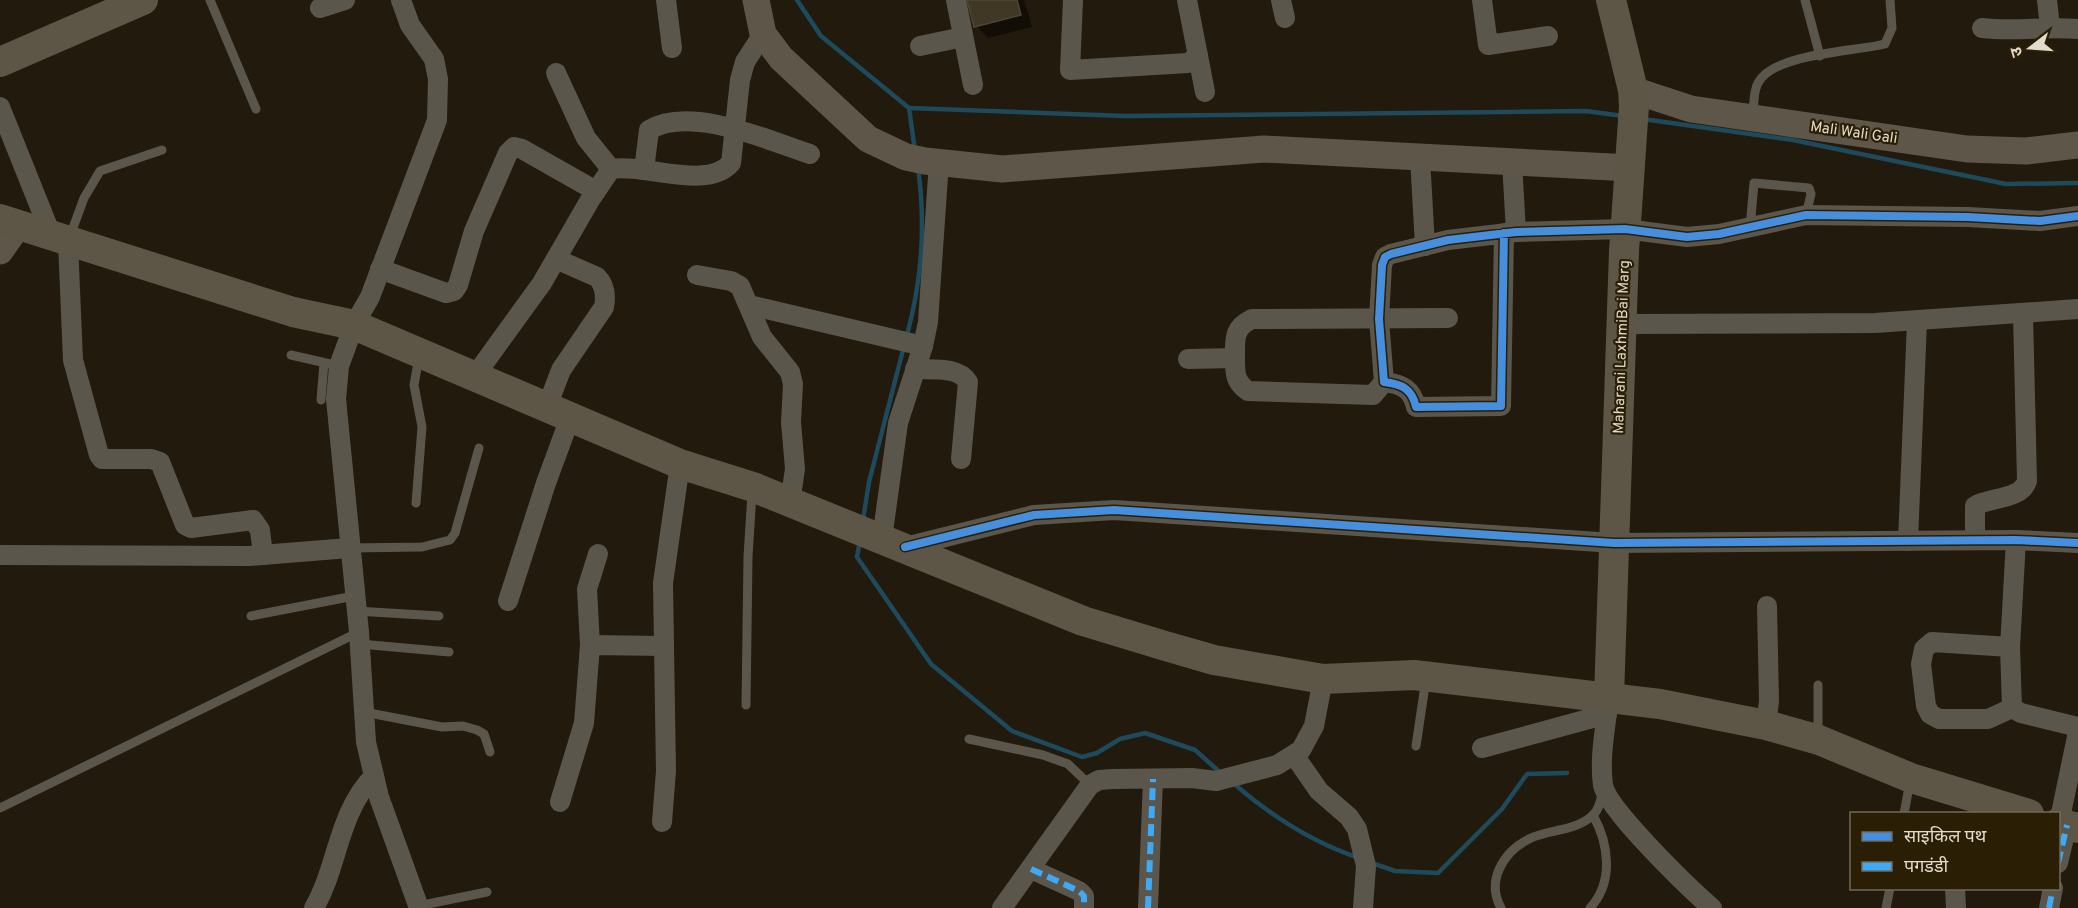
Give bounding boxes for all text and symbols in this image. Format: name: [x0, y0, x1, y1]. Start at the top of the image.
north arrow: [2000, 18, 2060, 78]
text: उ: [2006, 44, 2029, 59]
street label: Mali Wali Gali: [1809, 118, 1899, 149]
street label: Maharani LaxhmiBai Marg: [1610, 260, 1635, 434]
legend: [1850, 812, 2060, 890]
text: साइकिल पथ: [1904, 826, 1987, 849]
text: पगडंडी: [1904, 856, 1949, 879]

